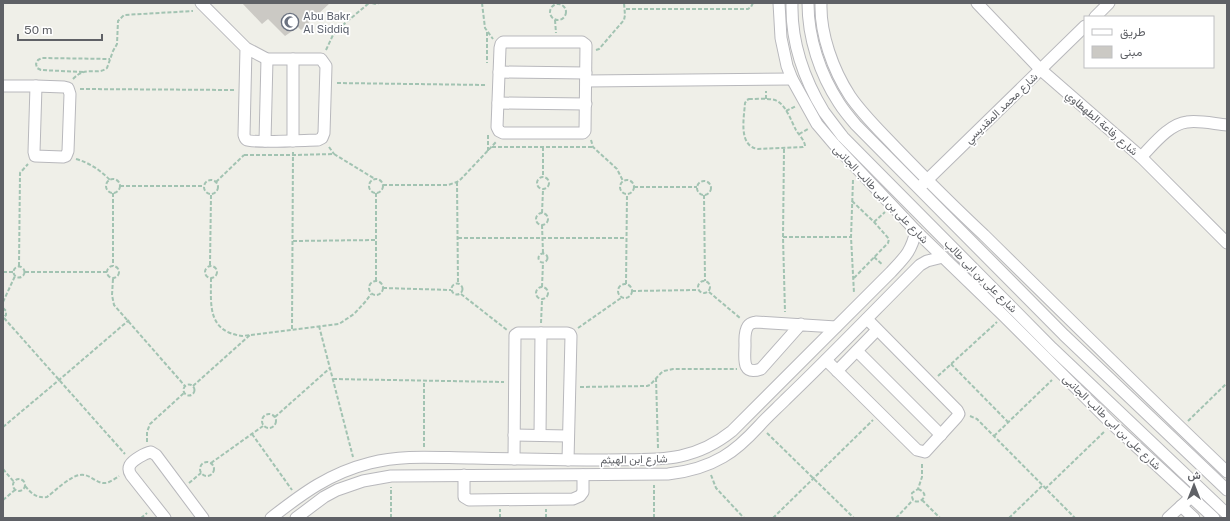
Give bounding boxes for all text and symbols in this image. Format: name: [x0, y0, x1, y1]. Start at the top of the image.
place label: Abu Bakr Al Siddiq: [303, 10, 350, 35]
mosque icon: Abu Bakr Al Siddiq: [280, 12, 300, 32]
scale bar: [18, 16, 102, 42]
legend: [1084, 16, 1214, 68]
text: 50 m: [24, 23, 52, 37]
text: طريق: [1120, 25, 1146, 40]
text: مبنى: [1120, 45, 1142, 60]
street label: شارع محمد المقديسي: [962, 70, 1043, 149]
street label: شارع رفاعة الطهطاوي: [1061, 88, 1141, 161]
street label: شارع على بن ابى طالب الجانبى: [830, 142, 931, 247]
street label: شارع على بن ابى طالب: [941, 237, 1020, 316]
street label: شارع على بن ابى طالب الجانبى: [1059, 372, 1164, 474]
street label: شارع ابن الهيثم: [600, 452, 668, 468]
north arrow: [1174, 465, 1214, 505]
text: ش: [1187, 469, 1201, 482]

